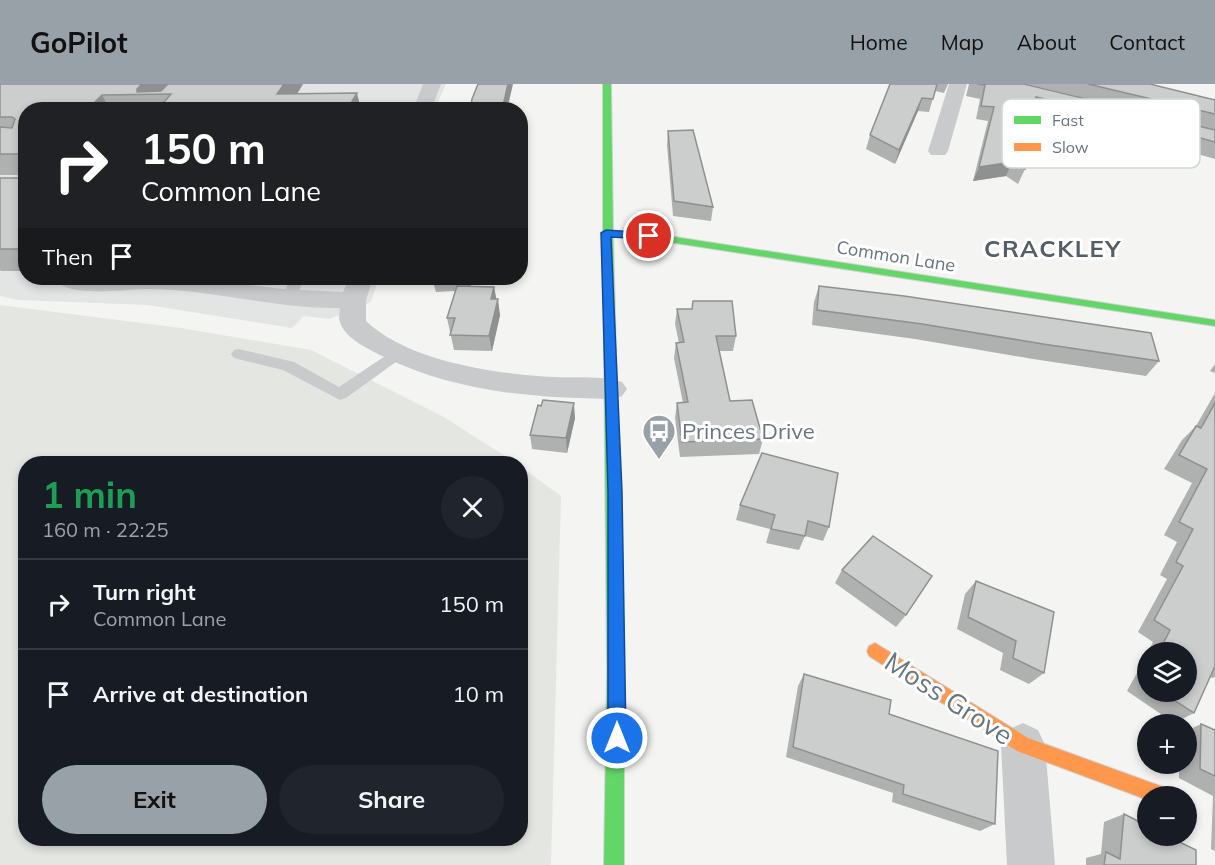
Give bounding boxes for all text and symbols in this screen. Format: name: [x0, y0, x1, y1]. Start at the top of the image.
text: GoPilot: [30, 25, 128, 60]
text: Home: [850, 29, 908, 55]
text: Map: [941, 29, 984, 55]
text: About: [1017, 29, 1076, 55]
text: Contact: [1109, 29, 1185, 55]
legend: [1002, 99, 1200, 168]
text: Fast: [1052, 110, 1084, 130]
text: 150 m: [141, 122, 266, 175]
icon: right: [42, 126, 120, 204]
text: Slow: [1052, 137, 1089, 157]
text: Common Lane: [141, 174, 321, 208]
pin: [623, 210, 674, 261]
icon: arrive: [632, 219, 665, 252]
district label: CRACKLEY: [984, 233, 1122, 263]
street label: Common Lane: [835, 235, 957, 277]
icon: arrive: [105, 240, 138, 273]
text: Then: [42, 243, 93, 271]
bus stop icon: Princes Drive: [641, 413, 677, 460]
place label: Princes Drive: [682, 417, 815, 445]
text: 1 min: [42, 472, 137, 517]
button: close: [441, 476, 504, 539]
text: 160 m · 22:25: [42, 517, 168, 542]
text: Turn right: [93, 578, 196, 606]
icon: right: [42, 588, 75, 621]
text: 150 m: [439, 590, 504, 618]
text: Common Lane: [93, 606, 226, 631]
map controls: [1137, 642, 1197, 846]
button: layers: [1137, 642, 1197, 702]
street label: Moss Grove: [879, 644, 1019, 752]
icon: arrive: [42, 678, 75, 711]
text: Arrive at destination: [93, 680, 308, 708]
text: 10 m: [453, 680, 504, 708]
position arrow: [585, 706, 649, 770]
button: +: [1137, 714, 1197, 774]
button: Exit: [42, 765, 267, 834]
button: Share: [279, 765, 504, 834]
button: −: [1137, 786, 1197, 846]

